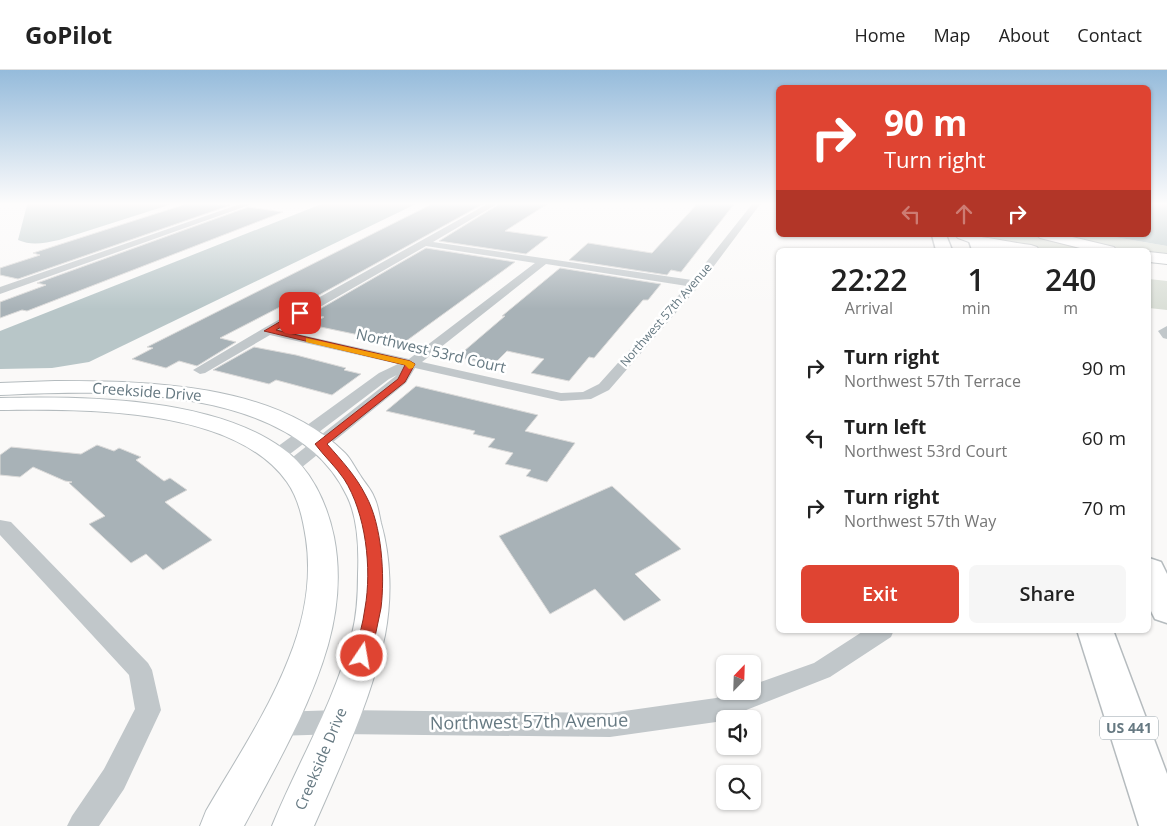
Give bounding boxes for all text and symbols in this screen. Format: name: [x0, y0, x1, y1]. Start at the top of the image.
text: GoPilot: [25, 18, 112, 51]
text: Home: [855, 23, 905, 47]
text: Map: [933, 23, 971, 47]
text: About: [999, 23, 1049, 47]
text: Contact: [1077, 23, 1142, 47]
text: 90 m: [884, 99, 967, 146]
icon: right: [801, 105, 866, 170]
text: Turn right: [884, 144, 986, 174]
icon: left: [897, 200, 925, 228]
icon: ahead: [950, 200, 978, 228]
icon: right: [1003, 200, 1031, 228]
street label: Northwest 57th Avenue: [616, 259, 716, 370]
text: 22:22: [831, 259, 907, 300]
text: 1: [968, 259, 985, 300]
text: 240: [1045, 259, 1096, 300]
pin: [279, 292, 321, 334]
text: Arrival: [845, 297, 893, 319]
text: min: [962, 297, 991, 319]
text: m: [1063, 297, 1078, 319]
icon: arrive: [286, 299, 314, 327]
street label: Northwest 53rd Court: [354, 323, 508, 377]
text: Turn right: [844, 344, 939, 370]
icon: right: [801, 354, 829, 382]
text: 90 m: [1082, 355, 1126, 381]
text: Northwest 57th Terrace: [844, 370, 1021, 392]
street label: Creekside Drive: [92, 377, 202, 405]
text: Turn left: [844, 414, 926, 440]
icon: left: [801, 424, 829, 452]
text: 60 m: [1082, 425, 1126, 451]
text: Northwest 53rd Court: [844, 440, 1007, 462]
text: Turn right: [844, 484, 939, 510]
icon: right: [801, 494, 829, 522]
text: 70 m: [1082, 495, 1126, 521]
text: Northwest 57th Way: [844, 510, 996, 532]
button: Exit: [801, 565, 959, 623]
button: Share: [969, 565, 1126, 623]
position arrow: [335, 629, 387, 681]
north arrow: [716, 655, 761, 700]
map controls: [716, 655, 761, 810]
street label: Creekside Drive: [289, 704, 351, 813]
street label: Northwest 57th Avenue: [430, 707, 628, 735]
button: sound: [716, 710, 761, 755]
road number: US 441: [1100, 716, 1158, 740]
button: search: [716, 765, 761, 810]

